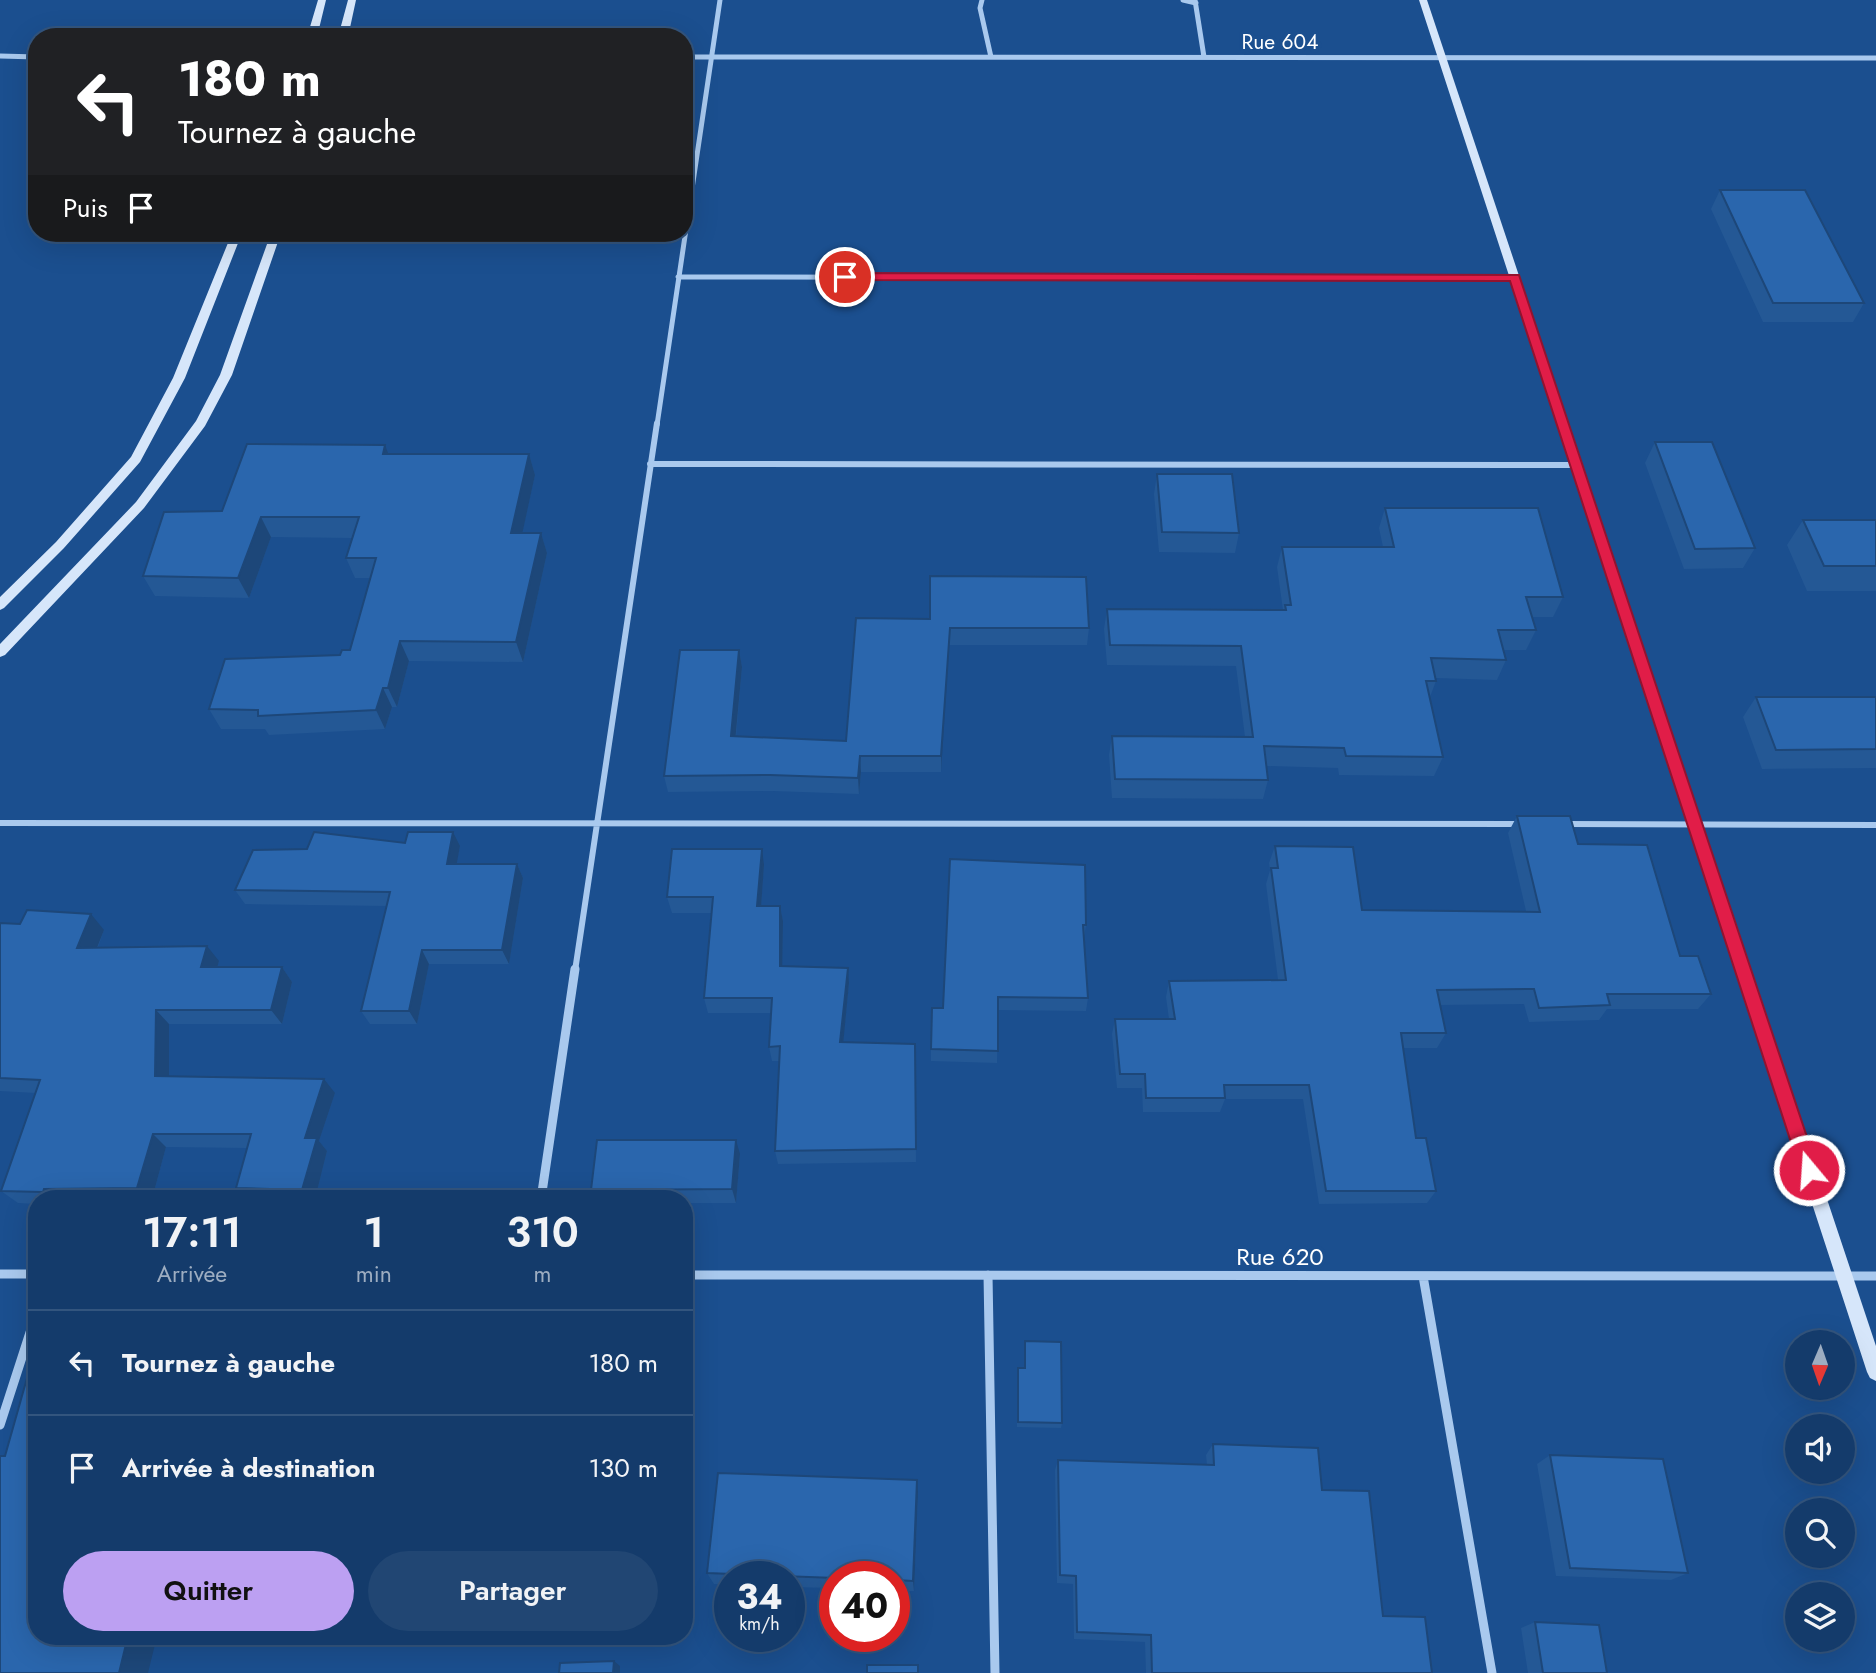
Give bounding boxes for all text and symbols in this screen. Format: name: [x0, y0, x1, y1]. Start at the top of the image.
street label: Rue 604: [1242, 27, 1318, 57]
text: 180 m: [178, 44, 321, 114]
icon: left: [63, 56, 154, 147]
text: Tournez à gauche: [178, 109, 416, 155]
text: Puis: [63, 189, 108, 227]
icon: arrive: [122, 189, 160, 227]
pin: [815, 247, 875, 307]
icon: arrive: [826, 258, 864, 296]
position arrow: [1772, 1133, 1846, 1207]
text: 17:11: [142, 1202, 242, 1263]
text: 1: [364, 1202, 384, 1263]
text: 310: [506, 1202, 579, 1263]
street label: Rue 620: [1236, 1239, 1324, 1274]
text: Arrivée: [157, 1257, 227, 1291]
text: min: [356, 1257, 392, 1291]
text: m: [533, 1257, 551, 1291]
north arrow: [1785, 1330, 1855, 1400]
map controls: [1785, 1330, 1855, 1652]
icon: left: [63, 1344, 101, 1382]
text: Tournez à gauche: [122, 1344, 335, 1382]
text: 180 m: [588, 1344, 658, 1382]
button: sound: [1785, 1414, 1855, 1484]
icon: arrive: [63, 1449, 101, 1487]
text: Arrivée à destination: [122, 1449, 375, 1487]
text: 130 m: [588, 1449, 658, 1487]
button: search: [1785, 1498, 1855, 1568]
button: Quitter: [63, 1551, 354, 1631]
button: Partager: [368, 1551, 658, 1631]
speed limit sign: 40: [819, 1561, 910, 1652]
text: 34: [736, 1572, 783, 1622]
button: layers: [1785, 1582, 1855, 1652]
text: km/h: [739, 1611, 780, 1637]

